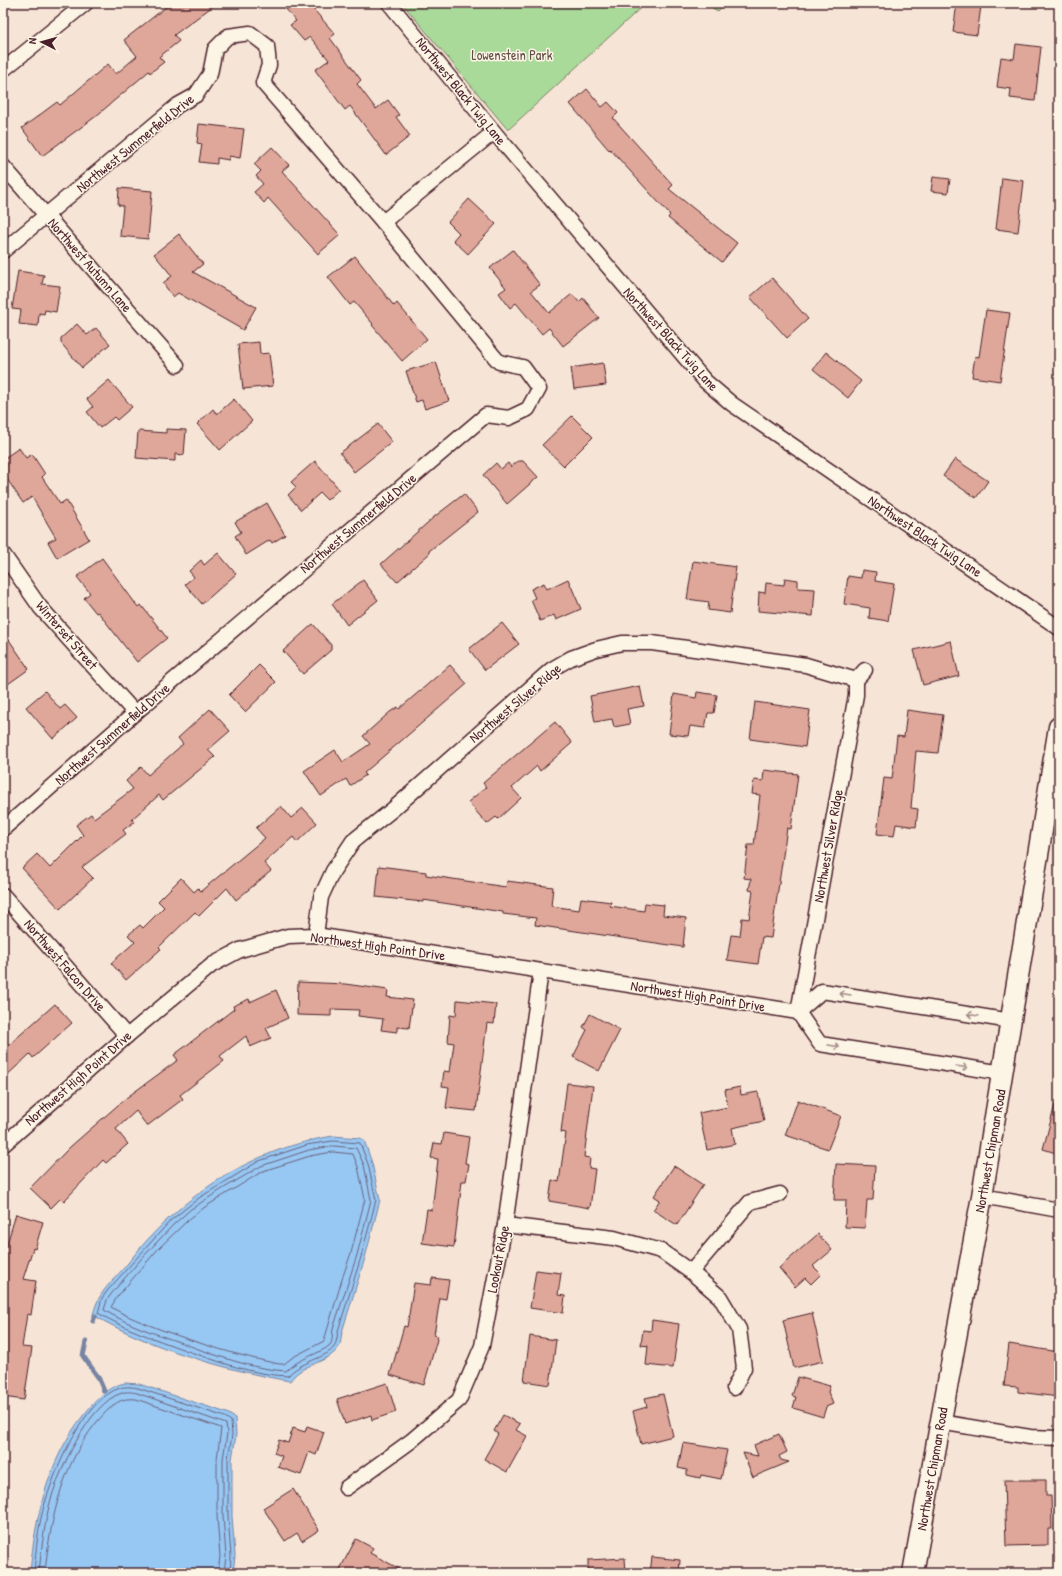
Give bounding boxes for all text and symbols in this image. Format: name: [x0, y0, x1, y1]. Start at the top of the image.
north arrow: [22, 22, 62, 62]
street label: Northwest Black Twig Lane: [411, 33, 511, 150]
text: N: [25, 37, 39, 45]
park label: Lowenstein Park: [471, 45, 553, 64]
street label: Northwest Summerfield Drive: [72, 89, 198, 196]
street label: Northwest Autumn Lane: [44, 213, 137, 316]
street label: Northwest Black Twig Lane: [619, 283, 723, 396]
street label: Northwest Summerfield Drive: [295, 468, 420, 577]
street label: Northwest Black Twig Lane: [864, 490, 986, 582]
street label: Winterset Street: [32, 596, 103, 673]
street label: Northwest Silver Ridge: [465, 658, 566, 747]
street label: Northwest Summerfield Drive: [50, 678, 174, 789]
street label: Northwest Silver Ridge: [808, 787, 848, 904]
street label: Northwest Falcon Drive: [20, 915, 111, 1015]
street label: Northwest High Point Drive: [309, 927, 447, 965]
street label: Northwest High Point Drive: [629, 975, 767, 1017]
one-way arrow: [838, 990, 851, 998]
one-way arrow: [967, 1011, 980, 1019]
street label: Northwest High Point Drive: [20, 1026, 136, 1130]
one-way arrow: [827, 1042, 840, 1050]
one-way arrow: [955, 1063, 968, 1071]
street label: Northwest Chipman Road: [969, 1087, 1011, 1214]
street label: Lookout Ridge: [482, 1223, 514, 1294]
street label: Northwest Chipman Road: [911, 1405, 953, 1532]

